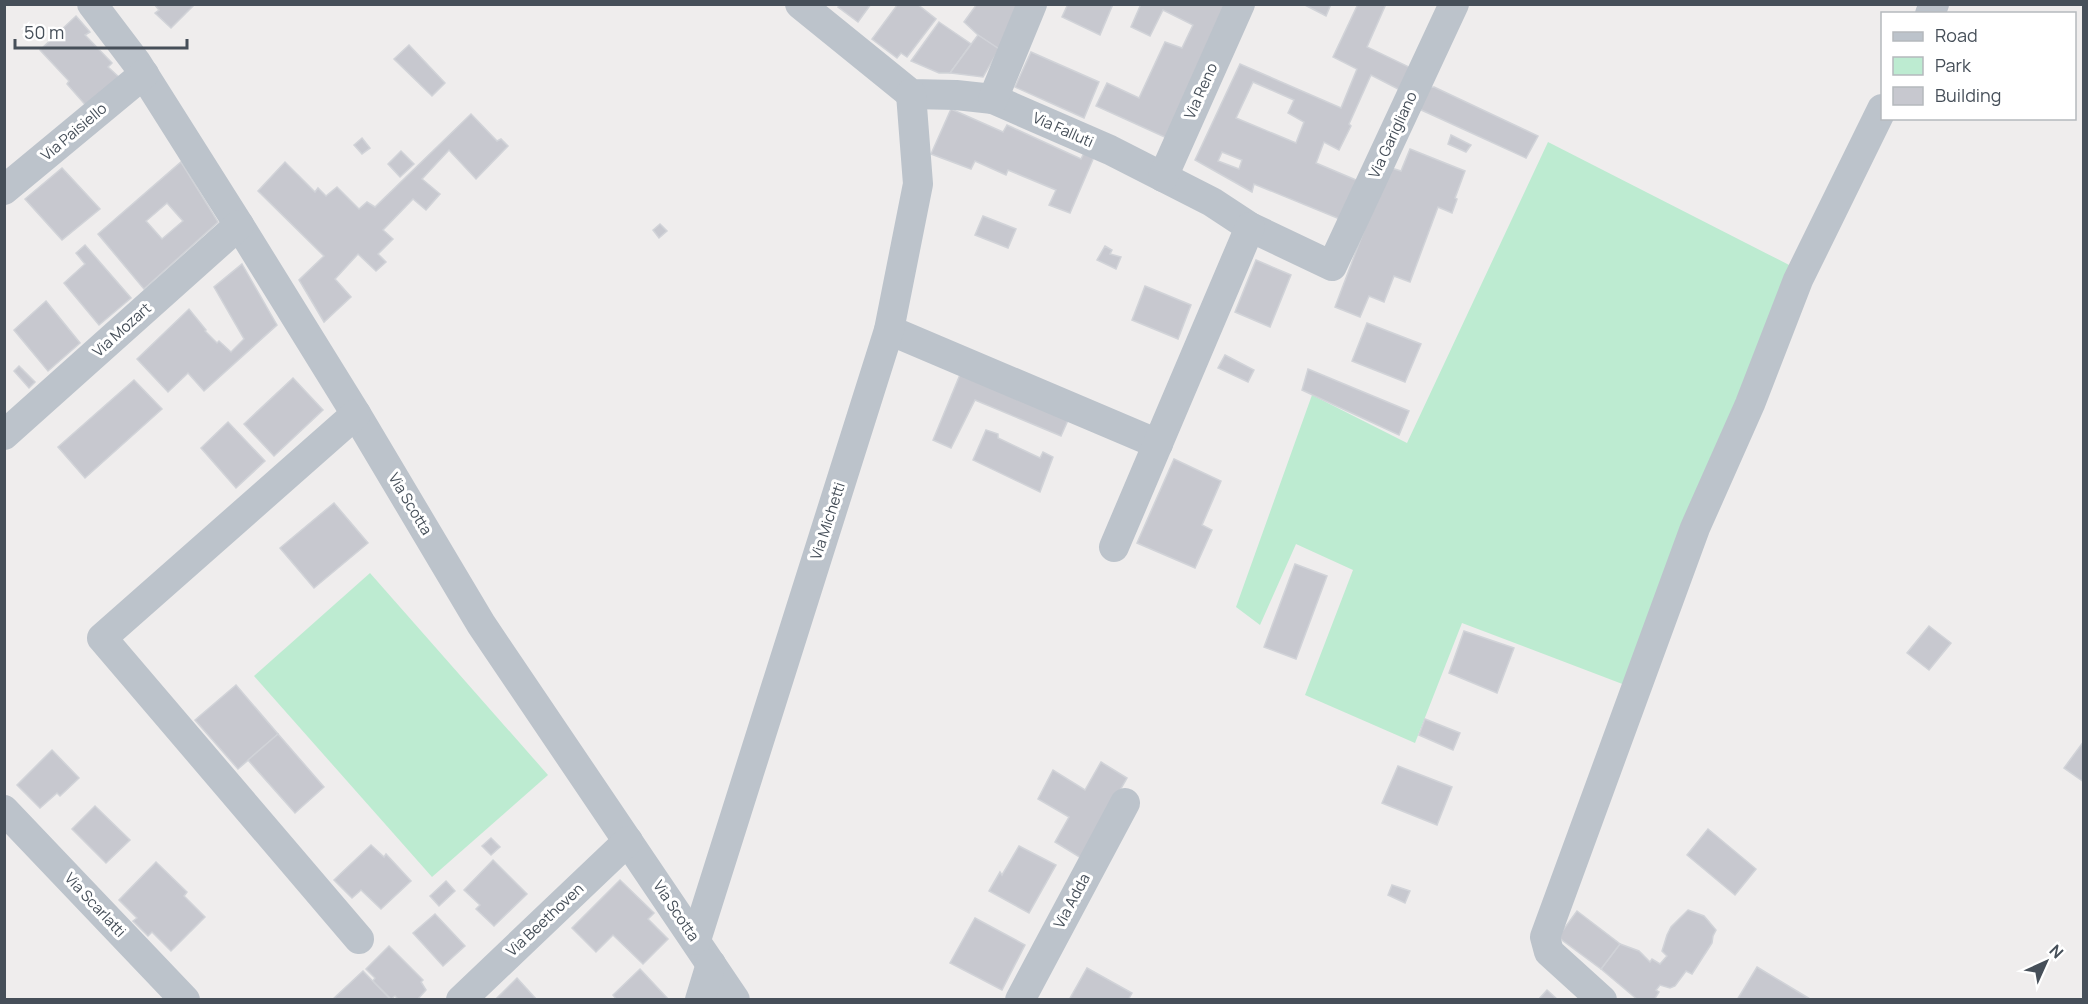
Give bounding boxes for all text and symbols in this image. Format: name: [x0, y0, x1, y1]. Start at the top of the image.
scale bar: [15, 12, 188, 50]
legend: [1881, 12, 2076, 120]
text: 50 m: [24, 20, 64, 44]
text: Road: [1935, 23, 1978, 47]
text: Park: [1935, 53, 1972, 77]
street label: Via Reno: [1179, 59, 1222, 122]
text: Building: [1935, 83, 2001, 107]
street label: Via Garigliano: [1363, 88, 1422, 182]
street label: Via Paisiello: [36, 98, 111, 165]
street label: Via Falluti: [1029, 107, 1097, 152]
street label: Via Mozart: [88, 298, 155, 362]
street label: Via Scotta: [384, 469, 437, 539]
street label: Via Michetti: [805, 479, 850, 562]
street label: Via Scarlatti: [60, 868, 131, 942]
street label: Via Adda: [1048, 870, 1095, 932]
street label: Via Scotta: [648, 876, 704, 945]
street label: Via Beethoven: [501, 878, 588, 961]
north arrow: [2016, 932, 2076, 992]
text: N: [2045, 940, 2068, 963]

